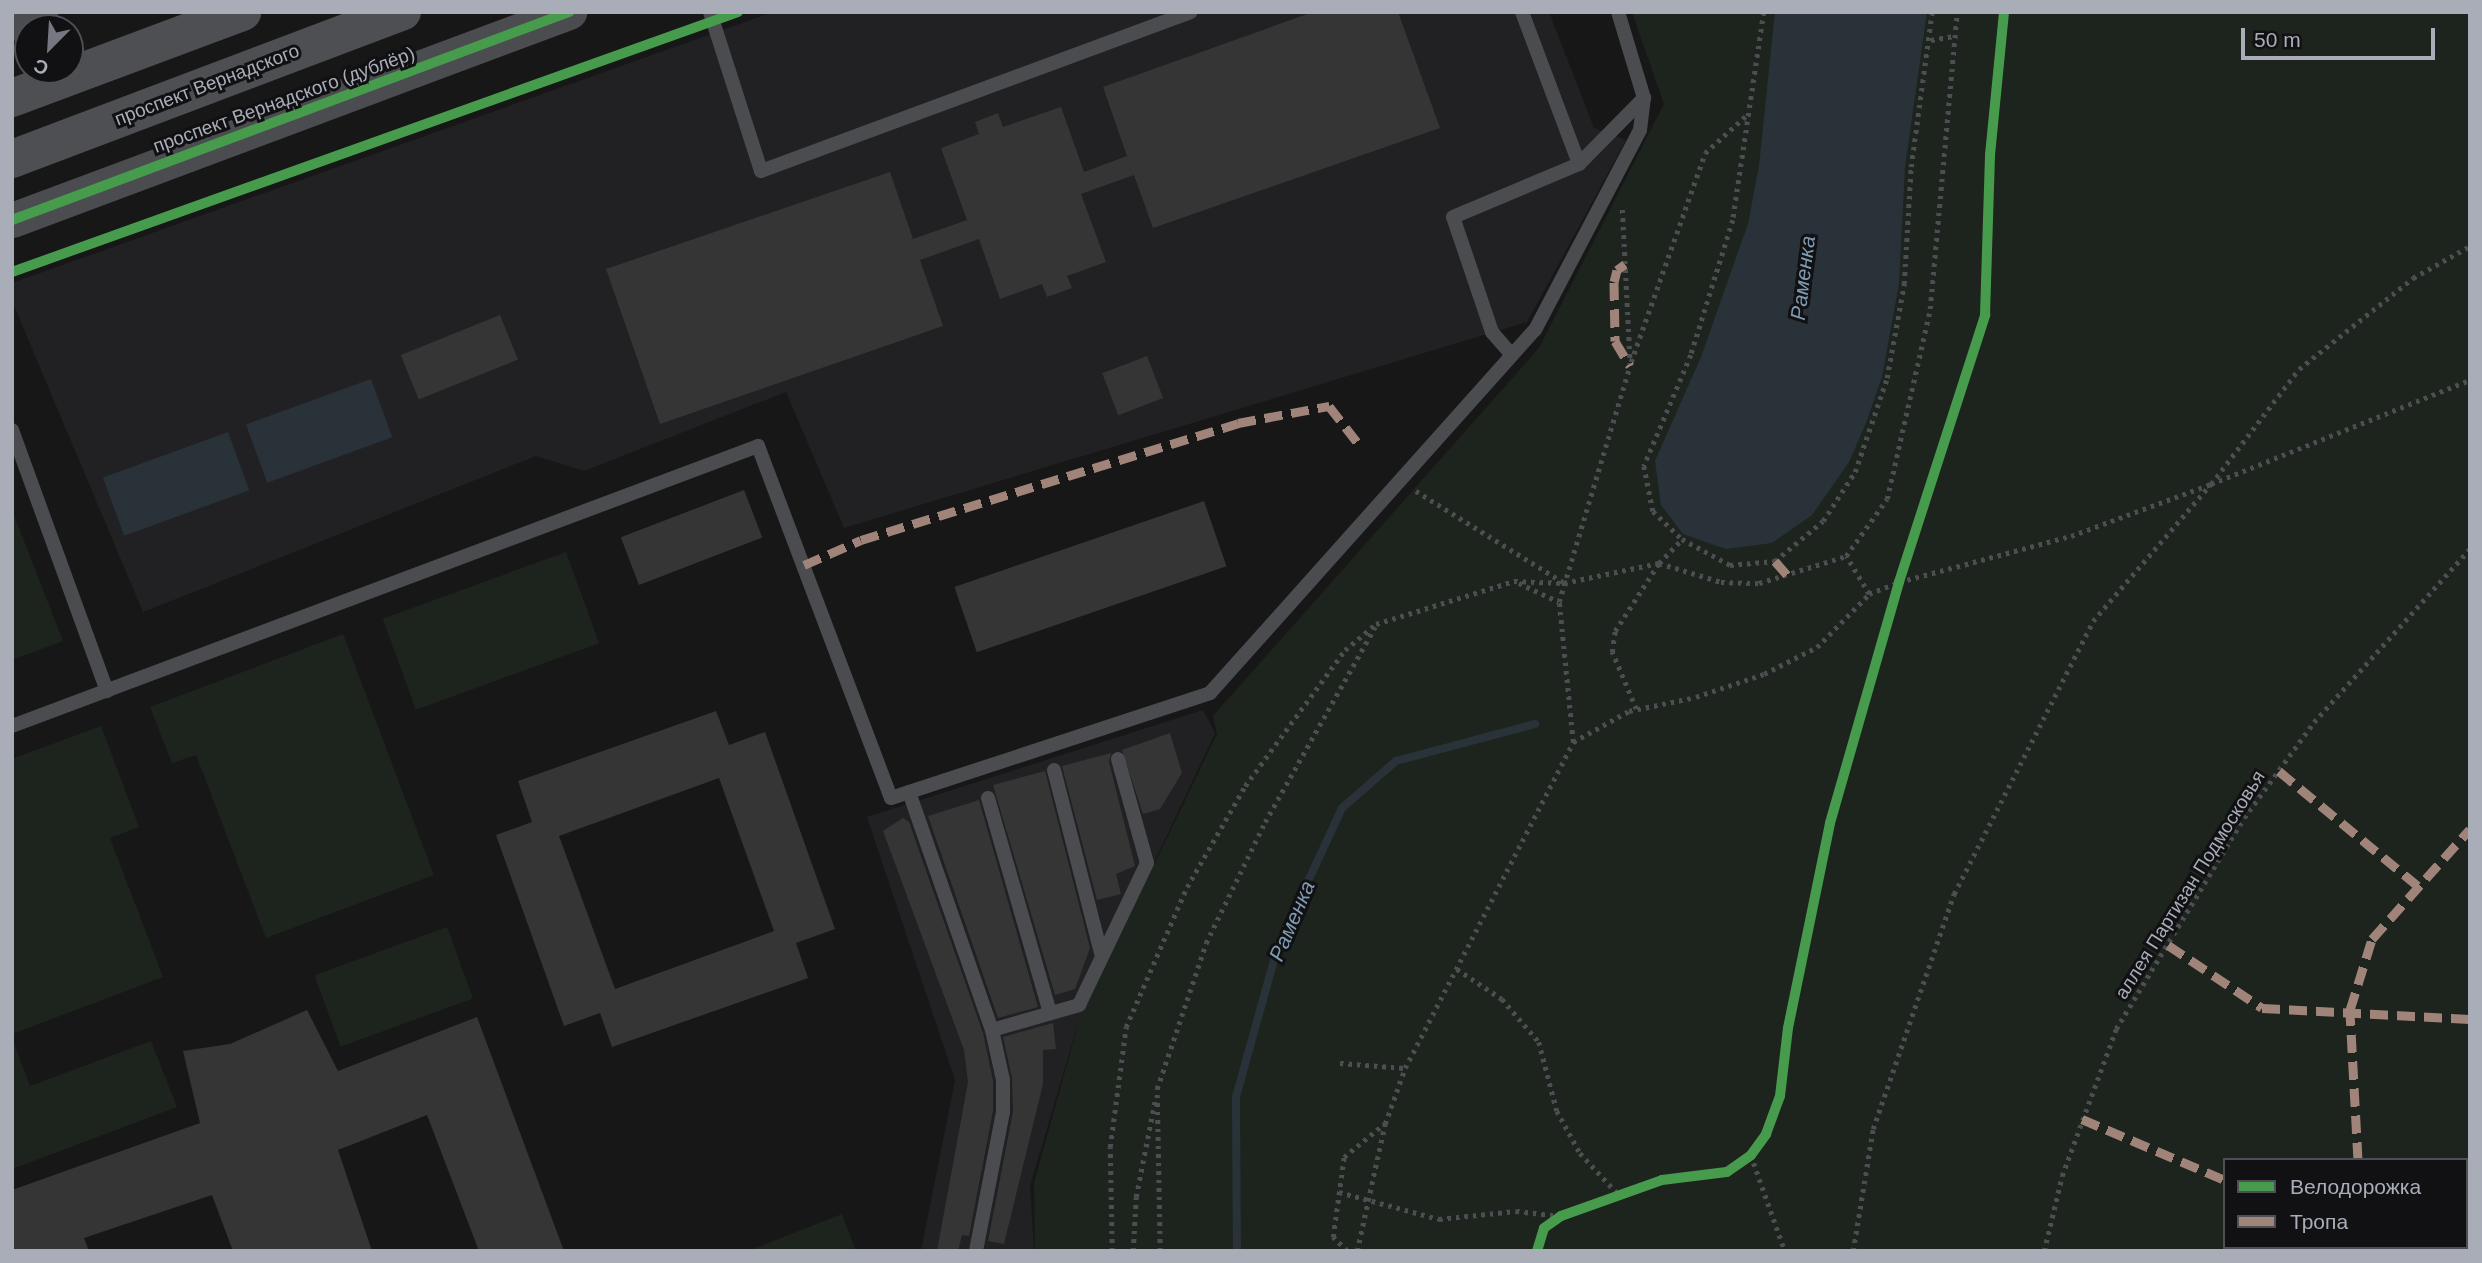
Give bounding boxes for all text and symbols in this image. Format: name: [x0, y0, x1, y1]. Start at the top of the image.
north arrow: [14, 14, 84, 84]
scale bar: [2244, 14, 2438, 58]
text: 50 m: [2254, 28, 2301, 51]
street label: проспект Вернадского: [111, 39, 303, 131]
street label: проспект Вернадского (дублёр): [150, 42, 418, 158]
text: С: [31, 54, 52, 79]
water label: Раменка: [1785, 234, 1821, 322]
street label: аллея Партизан Подмосковья: [2110, 767, 2270, 1003]
water label: Раменка: [1264, 877, 1320, 965]
legend: [2223, 1158, 2468, 1249]
text: Велодорожка: [2290, 1175, 2421, 1198]
text: Тропа: [2290, 1210, 2348, 1233]

